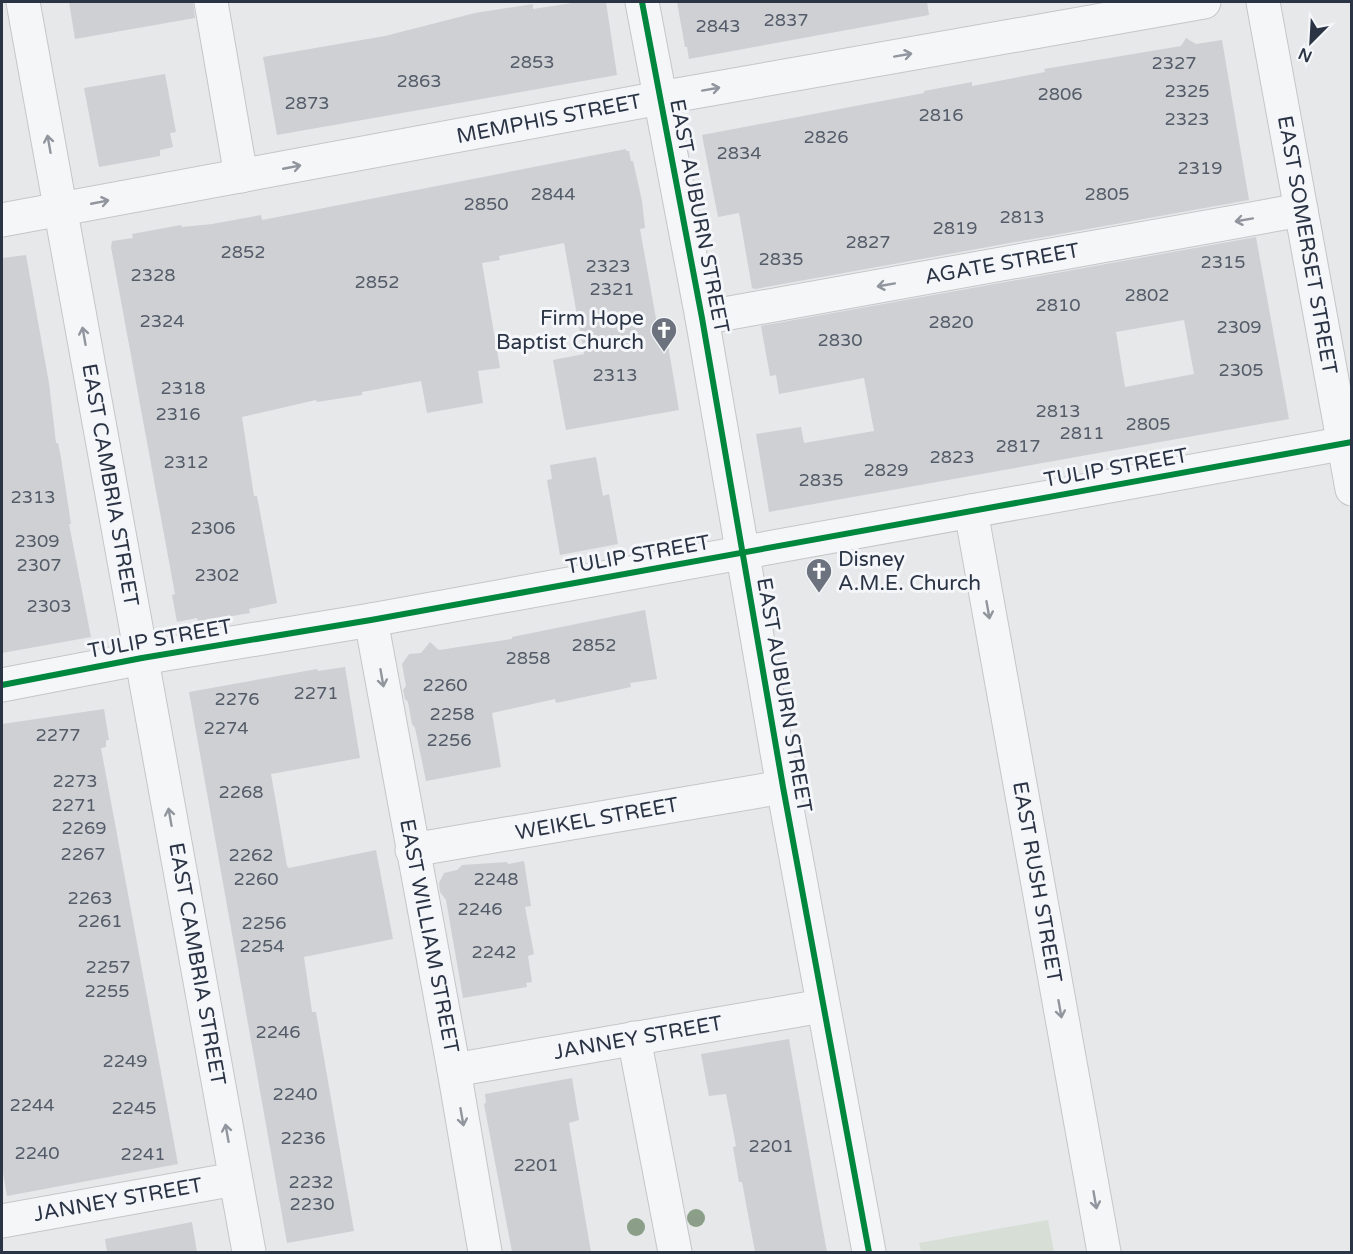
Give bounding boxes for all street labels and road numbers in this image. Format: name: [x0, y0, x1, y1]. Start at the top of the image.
street label: MEMPHIS STREET: [454, 89, 644, 149]
street label: EAST AUBURN STREET: [664, 97, 734, 335]
street label: EAST SOMERSET STREET: [1272, 114, 1342, 376]
street label: AGATE STREET: [923, 238, 1082, 290]
street label: EAST CAMBRIA STREET: [76, 362, 144, 609]
street label: TULIP STREET: [1042, 443, 1190, 493]
street label: TULIP STREET: [564, 530, 712, 580]
street label: EAST AUBURN STREET: [751, 576, 817, 815]
street label: TULIP STREET: [86, 614, 234, 664]
street label: EAST RUSH STREET: [1007, 779, 1067, 985]
street label: WEIKEL STREET: [514, 792, 681, 846]
street label: EAST WILLIAM STREET: [394, 817, 464, 1055]
street label: EAST CAMBRIA STREET: [163, 841, 231, 1088]
street label: JANNEY STREET: [552, 1011, 725, 1065]
street label: JANNEY STREET: [32, 1173, 205, 1227]

